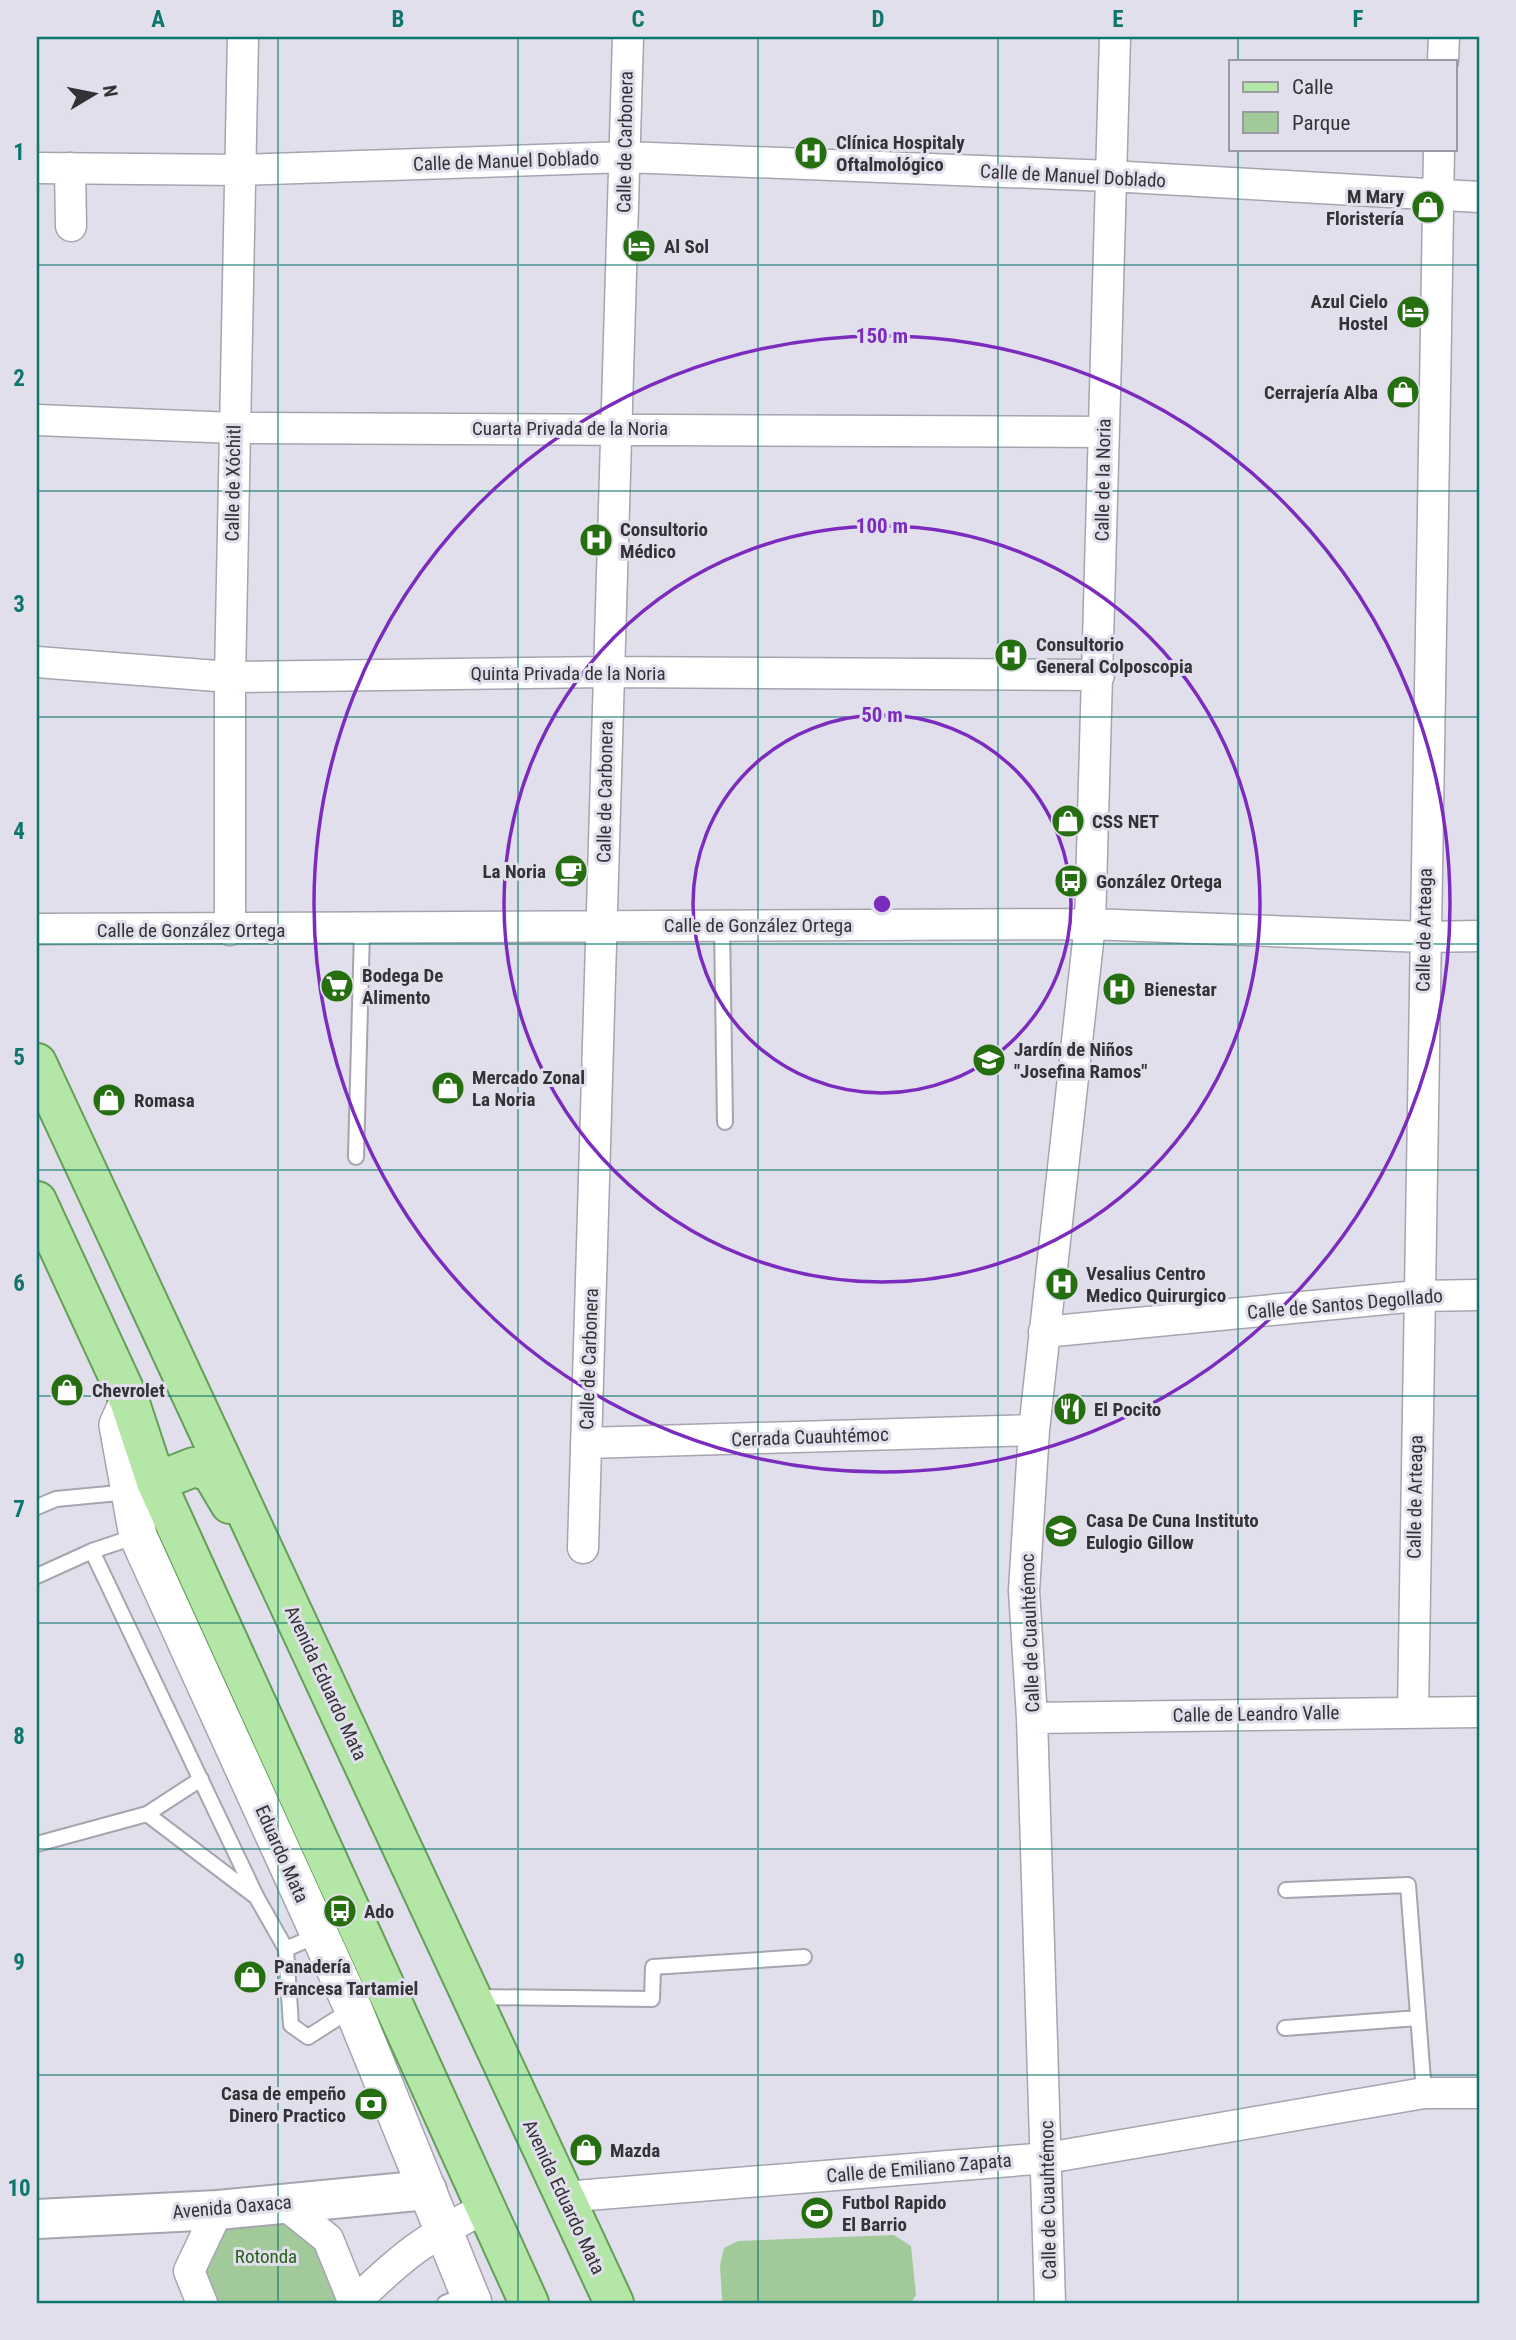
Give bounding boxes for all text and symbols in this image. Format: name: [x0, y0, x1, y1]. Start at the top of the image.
text: A: [151, 6, 165, 33]
text: B: [392, 6, 404, 33]
text: C: [631, 6, 645, 33]
text: D: [872, 6, 885, 33]
text: E: [1112, 6, 1124, 33]
text: F: [1353, 6, 1364, 33]
north arrow: [60, 60, 130, 130]
legend: [1229, 60, 1456, 150]
street label: Calle de Carbonera: [612, 71, 638, 213]
text: Calle: [1292, 75, 1334, 99]
text: N: [98, 83, 123, 99]
text: Parque: [1292, 111, 1350, 135]
place label: Clínica Hospitaly Oftalmológico: [836, 131, 965, 176]
hospital icon: Clínica Hospitaly Oftalmológico: [792, 134, 830, 172]
text: 1: [13, 139, 25, 166]
street label: Calle de Manuel Doblado: [413, 146, 599, 176]
street label: Calle de Manuel Doblado: [979, 160, 1167, 192]
place label: M Mary Floristería: [1326, 185, 1405, 230]
shop icon: M Mary Floristería: [1409, 188, 1447, 226]
hotel icon: Al Sol: [620, 227, 658, 265]
place label: Al Sol: [664, 235, 709, 258]
place label: Azul Cielo Hostel: [1310, 290, 1388, 335]
hotel icon: Azul Cielo Hostel: [1394, 293, 1432, 331]
text: 150 m: [856, 324, 908, 348]
text: 2: [13, 365, 25, 392]
shop icon: Cerrajería Alba: [1384, 373, 1422, 411]
place label: Cerrajería Alba: [1264, 381, 1378, 404]
street label: Cuarta Privada de la Noria: [472, 417, 668, 440]
street label: Calle de la Noria: [1090, 418, 1116, 542]
street label: Calle de Xóchitl: [220, 424, 246, 542]
text: 100 m: [856, 514, 908, 538]
place label: Consultorio Médico: [620, 518, 708, 563]
hospital icon: Consultorio Médico: [577, 521, 615, 559]
text: 3: [13, 591, 25, 618]
place label: Consultorio General Colposcopia: [1036, 633, 1193, 678]
hospital icon: Consultorio General Colposcopia: [992, 636, 1030, 674]
street label: Quinta Privada de la Noria: [471, 662, 665, 685]
text: 50 m: [861, 703, 903, 727]
street label: Calle de Carbonera: [592, 721, 618, 863]
shop icon: CSS NET: [1049, 802, 1087, 840]
place label: CSS NET: [1092, 810, 1159, 833]
text: 4: [13, 818, 25, 845]
cafe icon: La Noria: [552, 852, 590, 890]
place label: La Noria: [482, 860, 546, 883]
bus stop icon: González Ortega: [1052, 862, 1090, 900]
street label: Calle de Arteaga: [1411, 868, 1437, 992]
place label: González Ortega: [1096, 870, 1222, 893]
centre of rings: [870, 892, 894, 916]
street label: Calle de González Ortega: [664, 914, 852, 937]
street label: Calle de González Ortega: [97, 919, 285, 942]
place label: Bodega De Alimento: [362, 964, 443, 1009]
supermarket icon: Bodega De Alimento: [318, 967, 356, 1005]
hospital icon: Bienestar: [1100, 970, 1138, 1008]
place label: Bienestar: [1144, 978, 1217, 1001]
place label: Jardín de Niños "Josefina Ramos": [1014, 1038, 1147, 1083]
school or university icon: Jardín de Niños "Josefina Ramos": [970, 1041, 1008, 1079]
text: 5: [13, 1044, 25, 1071]
place label: Mercado Zonal La Noria: [472, 1066, 585, 1111]
shop icon: Mercado Zonal La Noria: [429, 1069, 467, 1107]
shop icon: Romasa: [90, 1081, 128, 1119]
place label: Romasa: [134, 1089, 195, 1112]
place label: Vesalius Centro Medico Quirurgico: [1086, 1262, 1226, 1307]
hospital icon: Vesalius Centro Medico Quirurgico: [1043, 1265, 1081, 1303]
text: 6: [13, 1270, 25, 1297]
street label: Calle de Santos Degollado: [1246, 1284, 1444, 1324]
street label: Calle de Carbonera: [575, 1288, 603, 1430]
shop icon: Chevrolet: [48, 1371, 86, 1409]
place label: Chevrolet: [92, 1379, 165, 1402]
restaurant icon: El Pocito: [1051, 1390, 1089, 1428]
place label: El Pocito: [1094, 1398, 1161, 1421]
street label: Cerrada Cuauhtémoc: [731, 1423, 889, 1451]
street label: Calle de Arteaga: [1402, 1435, 1428, 1559]
text: 7: [13, 1496, 25, 1523]
place label: Casa De Cuna Instituto Eulogio Gillow: [1086, 1509, 1259, 1554]
school or university icon: Casa De Cuna Instituto Eulogio Gillow: [1042, 1512, 1080, 1550]
street label: Calle de Cuauhtémoc: [1016, 1553, 1044, 1713]
street label: Avenida Eduardo Mata: [280, 1602, 372, 1764]
street label: Calle de Leandro Valle: [1172, 1701, 1340, 1727]
text: 8: [13, 1723, 25, 1750]
street label: Eduardo Mata: [250, 1802, 314, 1906]
bus stop icon: Ado: [321, 1892, 359, 1930]
place label: Ado: [364, 1900, 394, 1923]
text: 9: [13, 1949, 25, 1976]
place label: Panadería Francesa Tartamiel: [274, 1955, 418, 2000]
shop icon: Panadería Francesa Tartamiel: [231, 1958, 269, 1996]
place label: Casa de empeño Dinero Practico: [221, 2082, 346, 2127]
bank icon: Casa de empeño Dinero Practico: [352, 2085, 390, 2123]
street label: Avenida Eduardo Mata: [518, 2116, 610, 2278]
street label: Calle de Cuauhtémoc: [1035, 2120, 1061, 2280]
shop icon: Mazda: [567, 2131, 605, 2169]
place label: Mazda: [610, 2139, 660, 2162]
street label: Calle de Emiliano Zapata: [825, 2148, 1013, 2188]
text: 10: [7, 2175, 31, 2202]
street label: Avenida Oaxaca: [171, 2190, 293, 2224]
place label: Futbol Rapido El Barrio: [842, 2191, 947, 2236]
sports icon: Futbol Rapido El Barrio: [798, 2194, 836, 2232]
park label: Rotonda: [235, 2245, 297, 2268]

